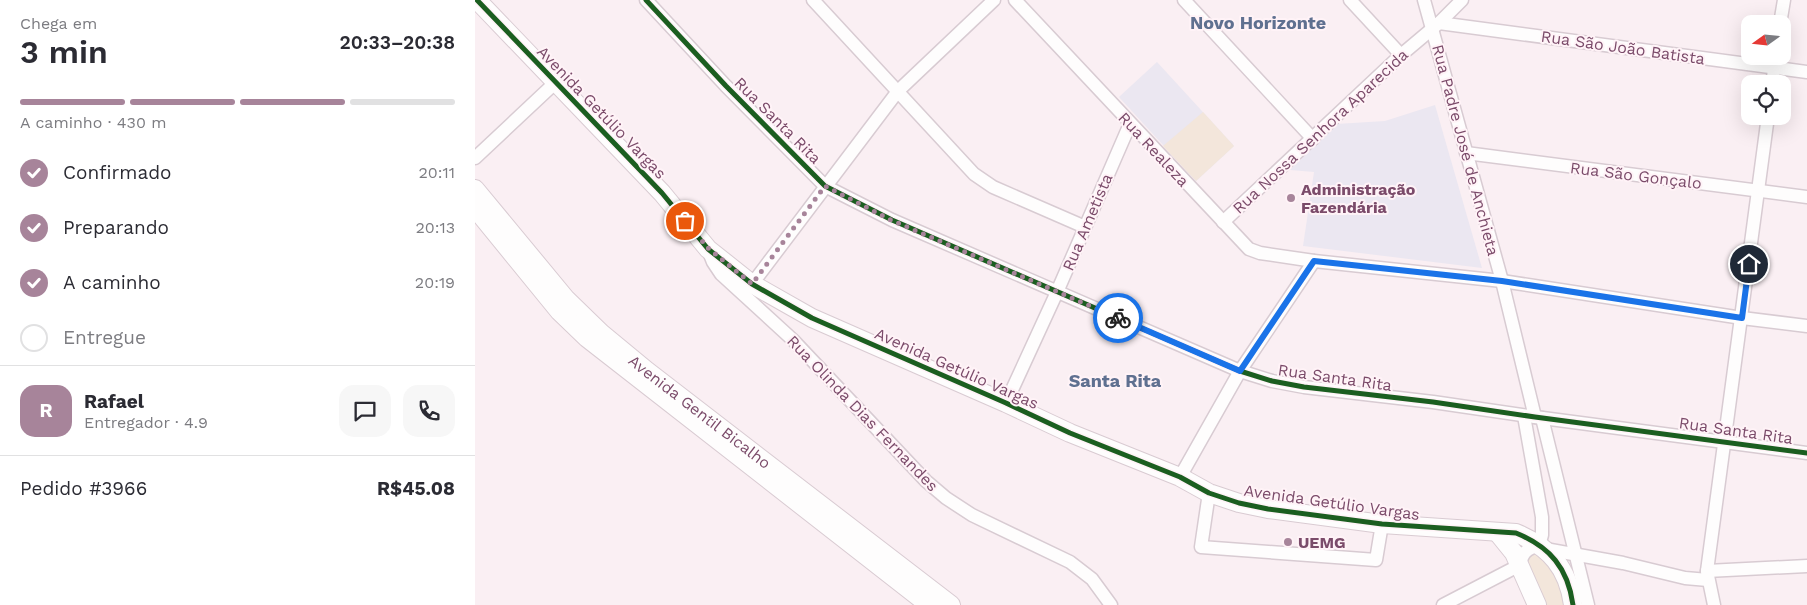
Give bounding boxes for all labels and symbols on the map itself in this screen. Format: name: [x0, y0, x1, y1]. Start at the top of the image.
district label: Novo Horizonte: [1190, 12, 1326, 33]
north arrow: [1741, 15, 1791, 65]
street label: Rua São João Batista: [1540, 27, 1706, 68]
street label: Avenida Getúlio Vargas: [533, 42, 670, 183]
street label: Rua Padre José de Anchieta: [1428, 42, 1503, 258]
street label: Rua Nossa Senhora Aparecida: [1229, 45, 1412, 218]
street label: Rua Santa Rita: [730, 73, 825, 168]
street label: Rua Realeza: [1114, 108, 1193, 191]
street label: Rua São Gonçalo: [1569, 158, 1703, 193]
street label: Rua Ametista: [1058, 171, 1116, 274]
place label: Administração Fazendária: [1301, 180, 1416, 217]
marker: Administração Fazendária: [1285, 192, 1297, 204]
pin: [664, 200, 706, 242]
pin: [1728, 243, 1770, 285]
courier: [1093, 293, 1143, 343]
street label: Avenida Getúlio Vargas: [872, 324, 1042, 413]
street label: Rua Olinda Dias Fernandes: [783, 331, 942, 495]
street label: Avenida Gentil Bicalho: [625, 351, 775, 473]
street label: Rua Santa Rita: [1277, 360, 1393, 395]
district label: Santa Rita: [1069, 370, 1162, 391]
street label: Rua Santa Rita: [1678, 413, 1794, 448]
street label: Avenida Getúlio Vargas: [1243, 481, 1421, 524]
place label: UEMG: [1298, 533, 1346, 552]
marker: UEMG: [1282, 536, 1294, 548]

